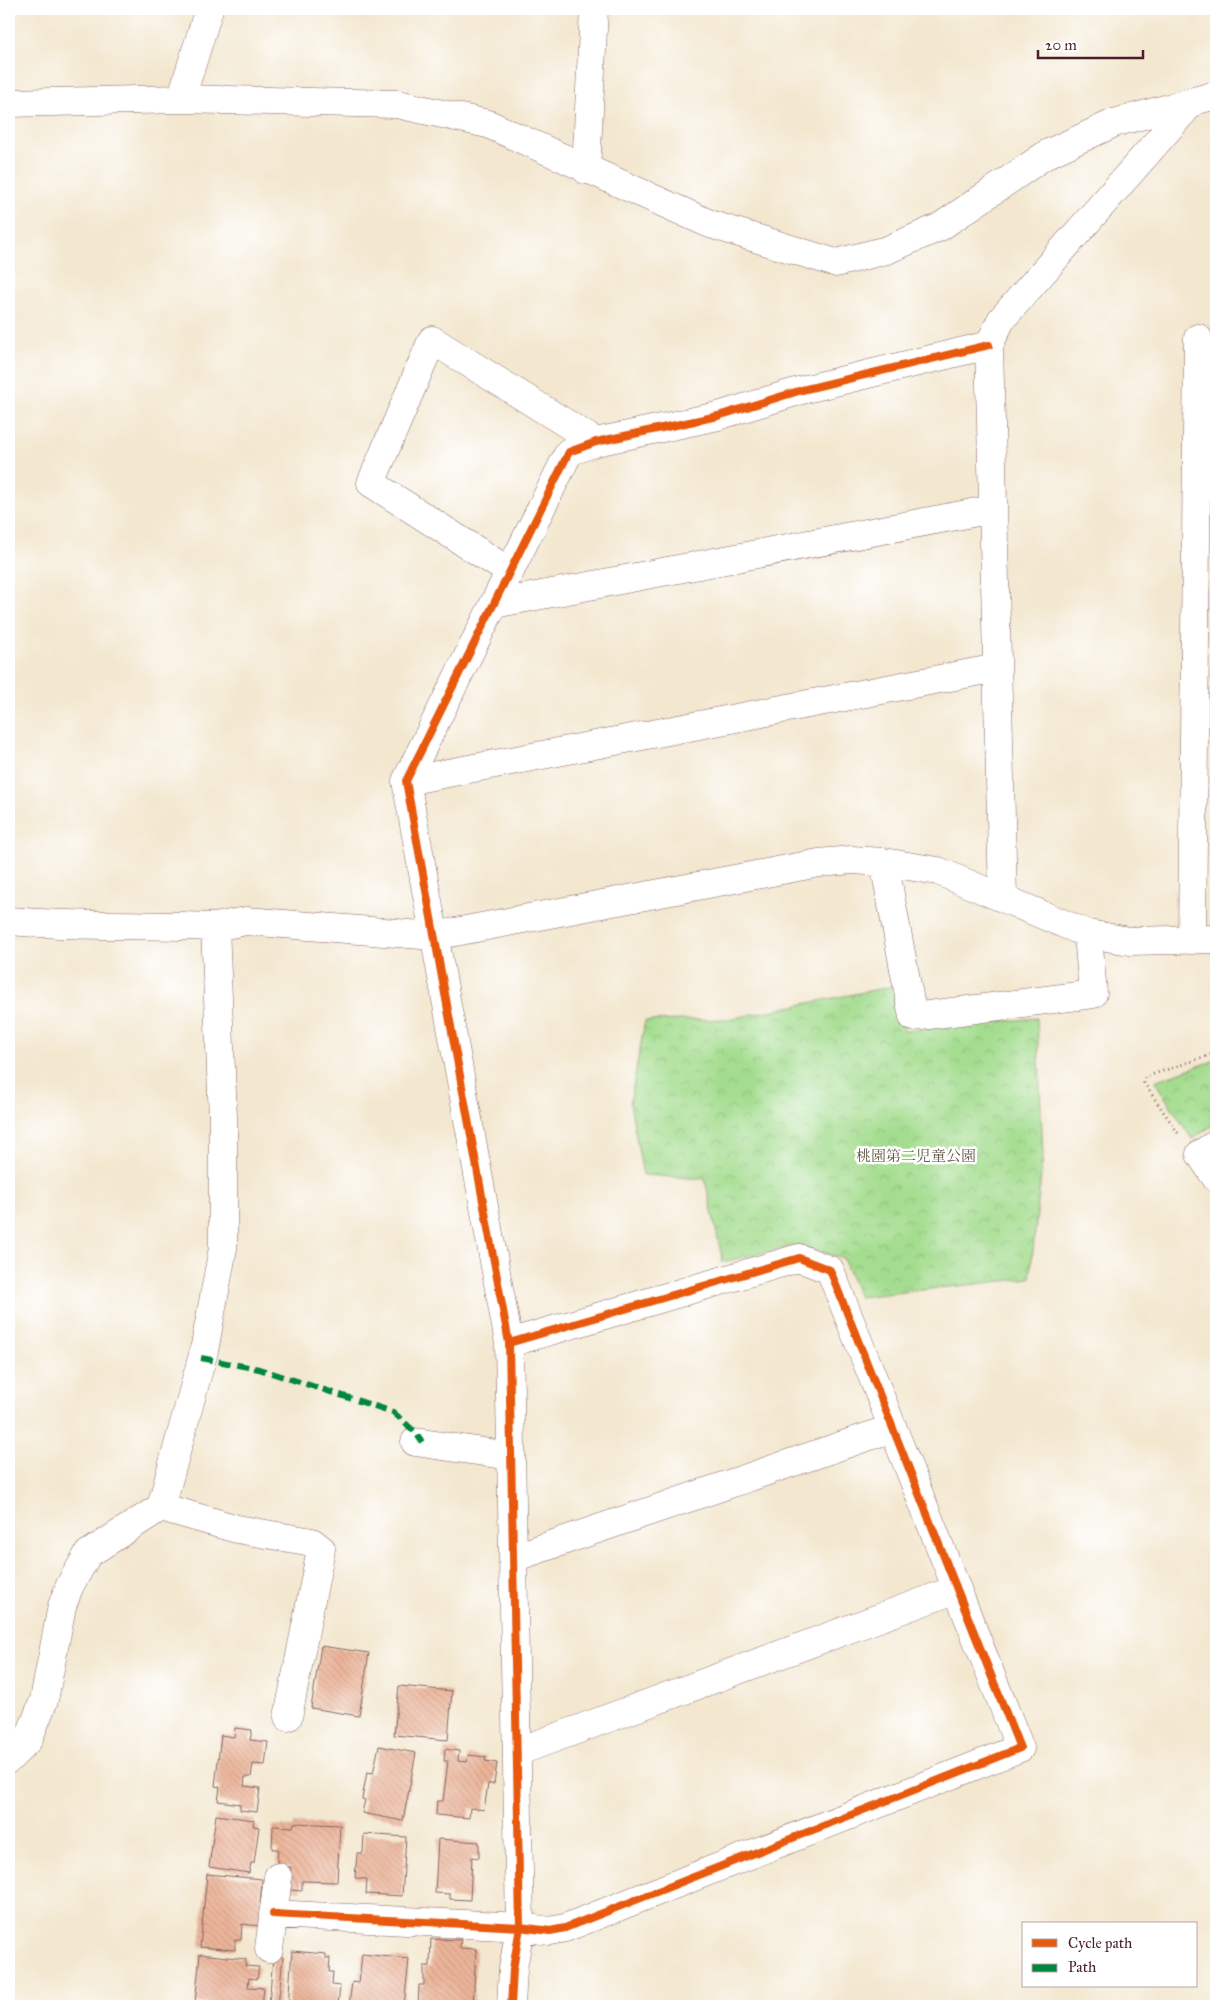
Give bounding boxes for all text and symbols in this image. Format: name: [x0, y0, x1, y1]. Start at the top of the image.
scale bar: [1038, 28, 1142, 60]
text: 20 m: [1045, 36, 1077, 54]
park label: 桃園第二児童公園: [856, 1147, 976, 1165]
legend: [1022, 1922, 1198, 1988]
text: Cycle path: [1068, 1934, 1133, 1952]
text: Path: [1068, 1958, 1097, 1976]

